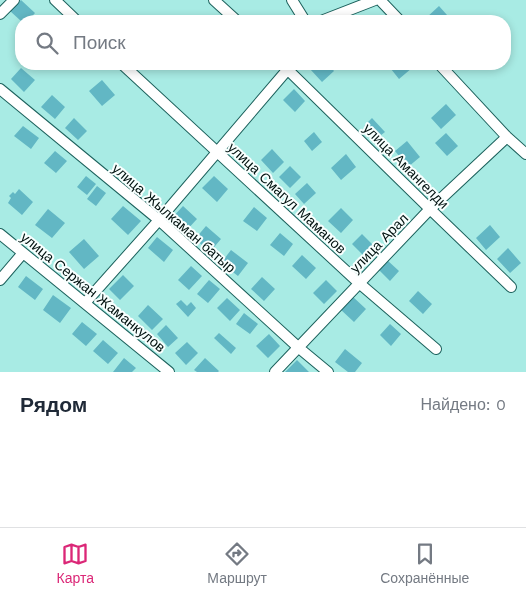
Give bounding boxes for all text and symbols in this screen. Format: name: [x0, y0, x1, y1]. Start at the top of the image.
search box: [15, 15, 511, 70]
icon: search: [33, 29, 61, 57]
text: Поиск: [73, 31, 126, 54]
street label: улица Амангелди: [360, 120, 452, 212]
street label: улица Смагул Маманов: [225, 139, 349, 257]
street label: улица Жылкаман батыр: [109, 160, 239, 276]
street label: улица Арал: [347, 210, 411, 276]
street label: улица Сержан Жаманкулов: [18, 229, 168, 355]
text: Рядом: [20, 392, 87, 417]
text: Найдено: 0: [420, 395, 506, 414]
tab: Карта: [57, 540, 94, 586]
tab: Маршрут: [207, 540, 267, 586]
tab: Сохранённые: [380, 540, 469, 586]

